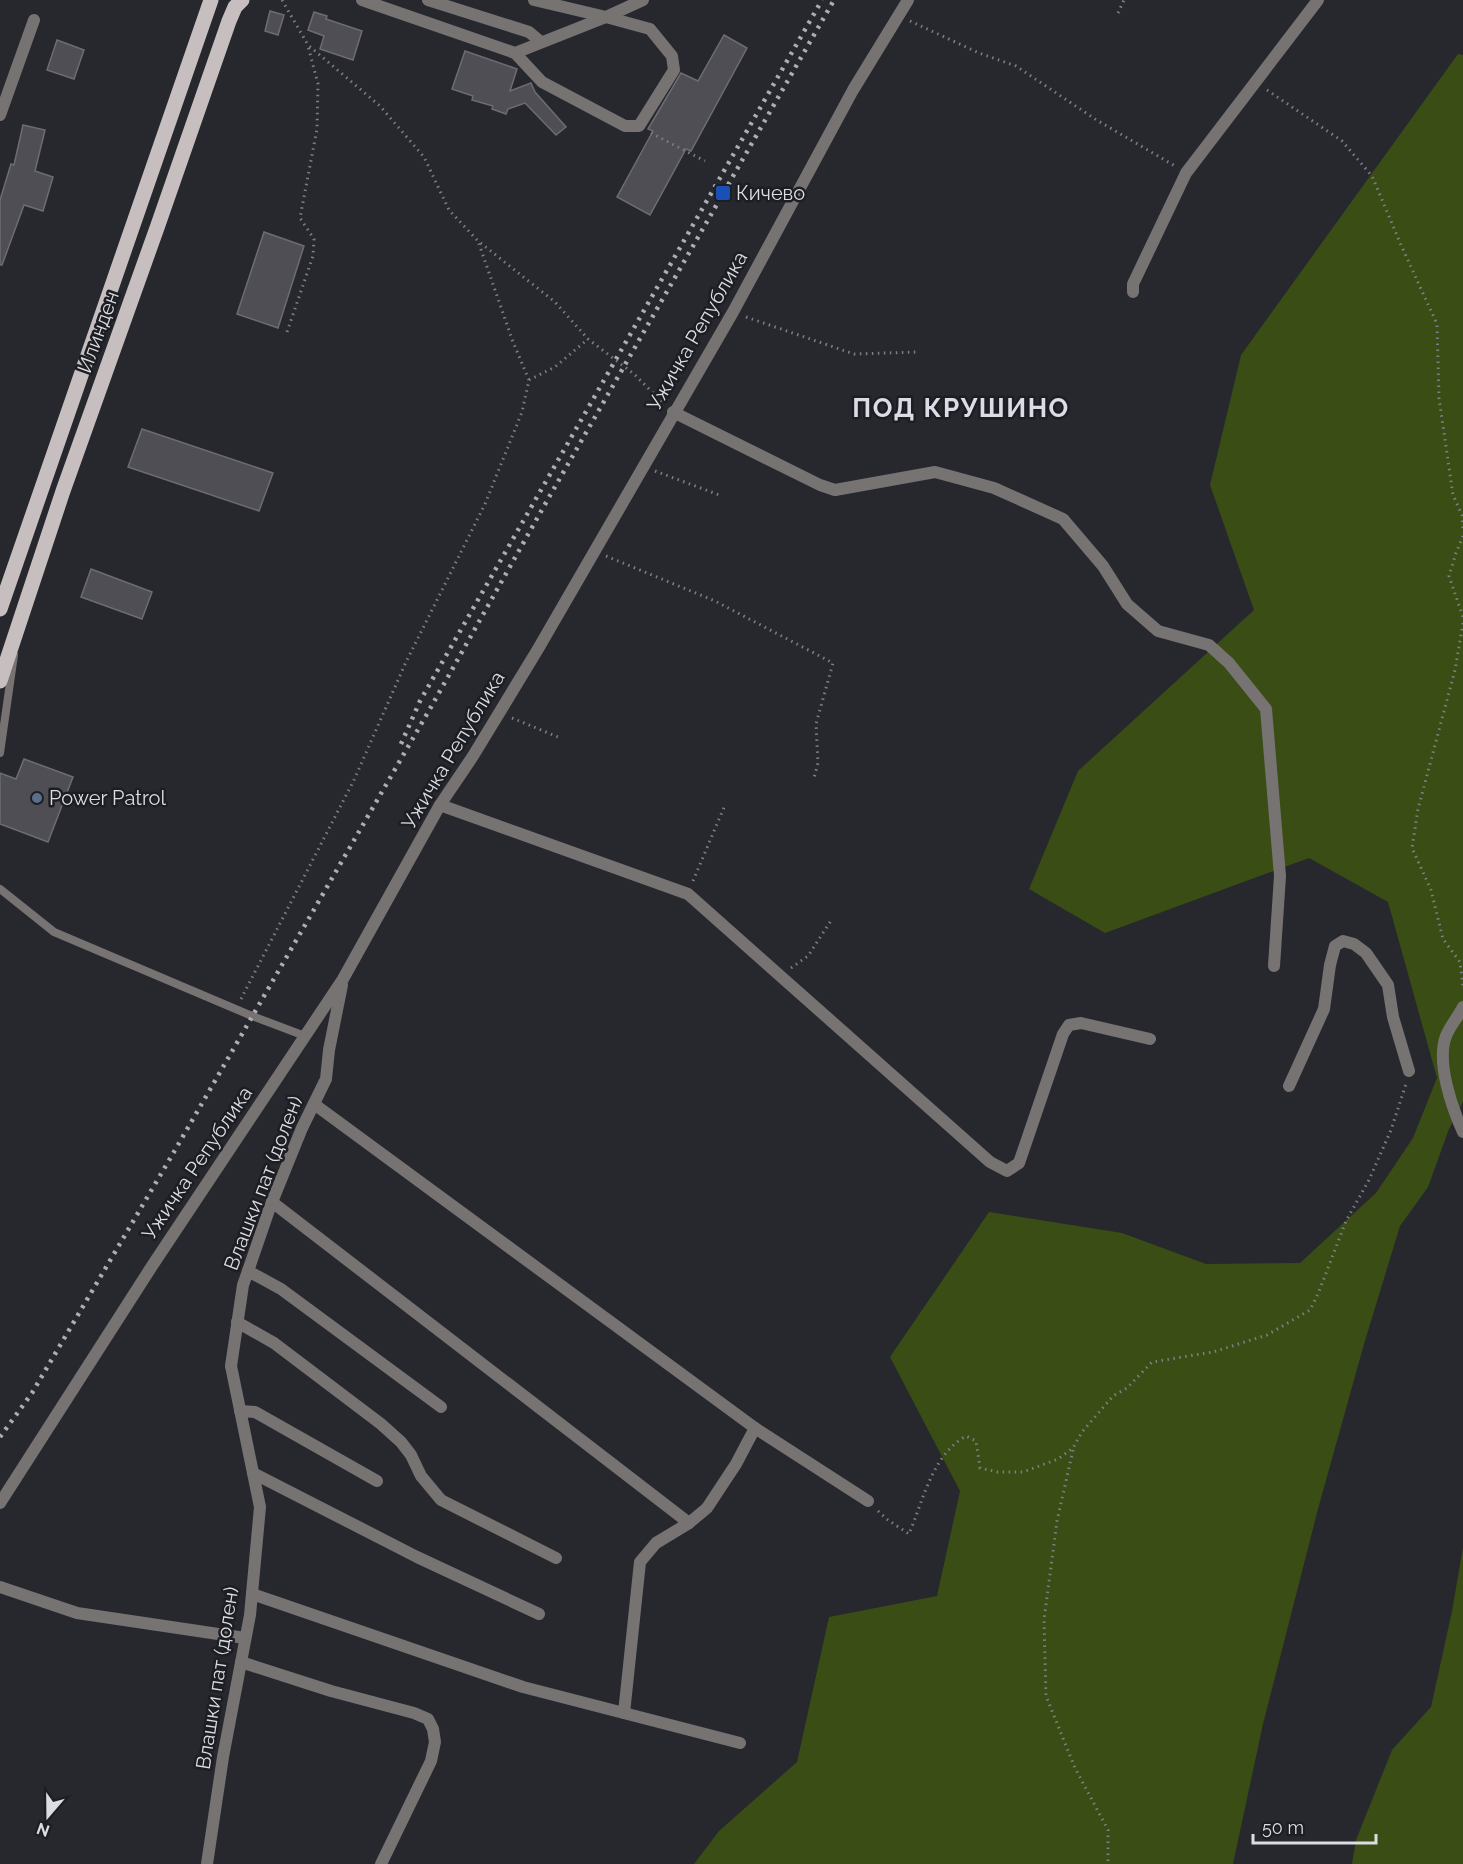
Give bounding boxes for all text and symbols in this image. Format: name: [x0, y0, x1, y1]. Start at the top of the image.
place label: Кичево: [736, 181, 805, 205]
marker: Кичево: [714, 184, 732, 202]
street label: Ужичка Република: [642, 247, 752, 415]
street label: Илинден: [72, 288, 124, 376]
district label: ПОД КРУШИНО: [852, 393, 1070, 423]
street label: Ужичка Република: [396, 667, 510, 833]
place label: Power Patrol: [49, 786, 167, 810]
marker: Power Patrol: [30, 791, 44, 805]
street label: Ужичка Република: [137, 1082, 257, 1244]
street label: Влашки пат (долен): [219, 1092, 307, 1274]
street label: Влашки пат (долен): [191, 1585, 243, 1771]
north arrow: [18, 1786, 78, 1846]
scale bar: [1253, 1807, 1376, 1845]
text: 50 m: [1262, 1817, 1304, 1838]
text: N: [34, 1819, 52, 1841]

